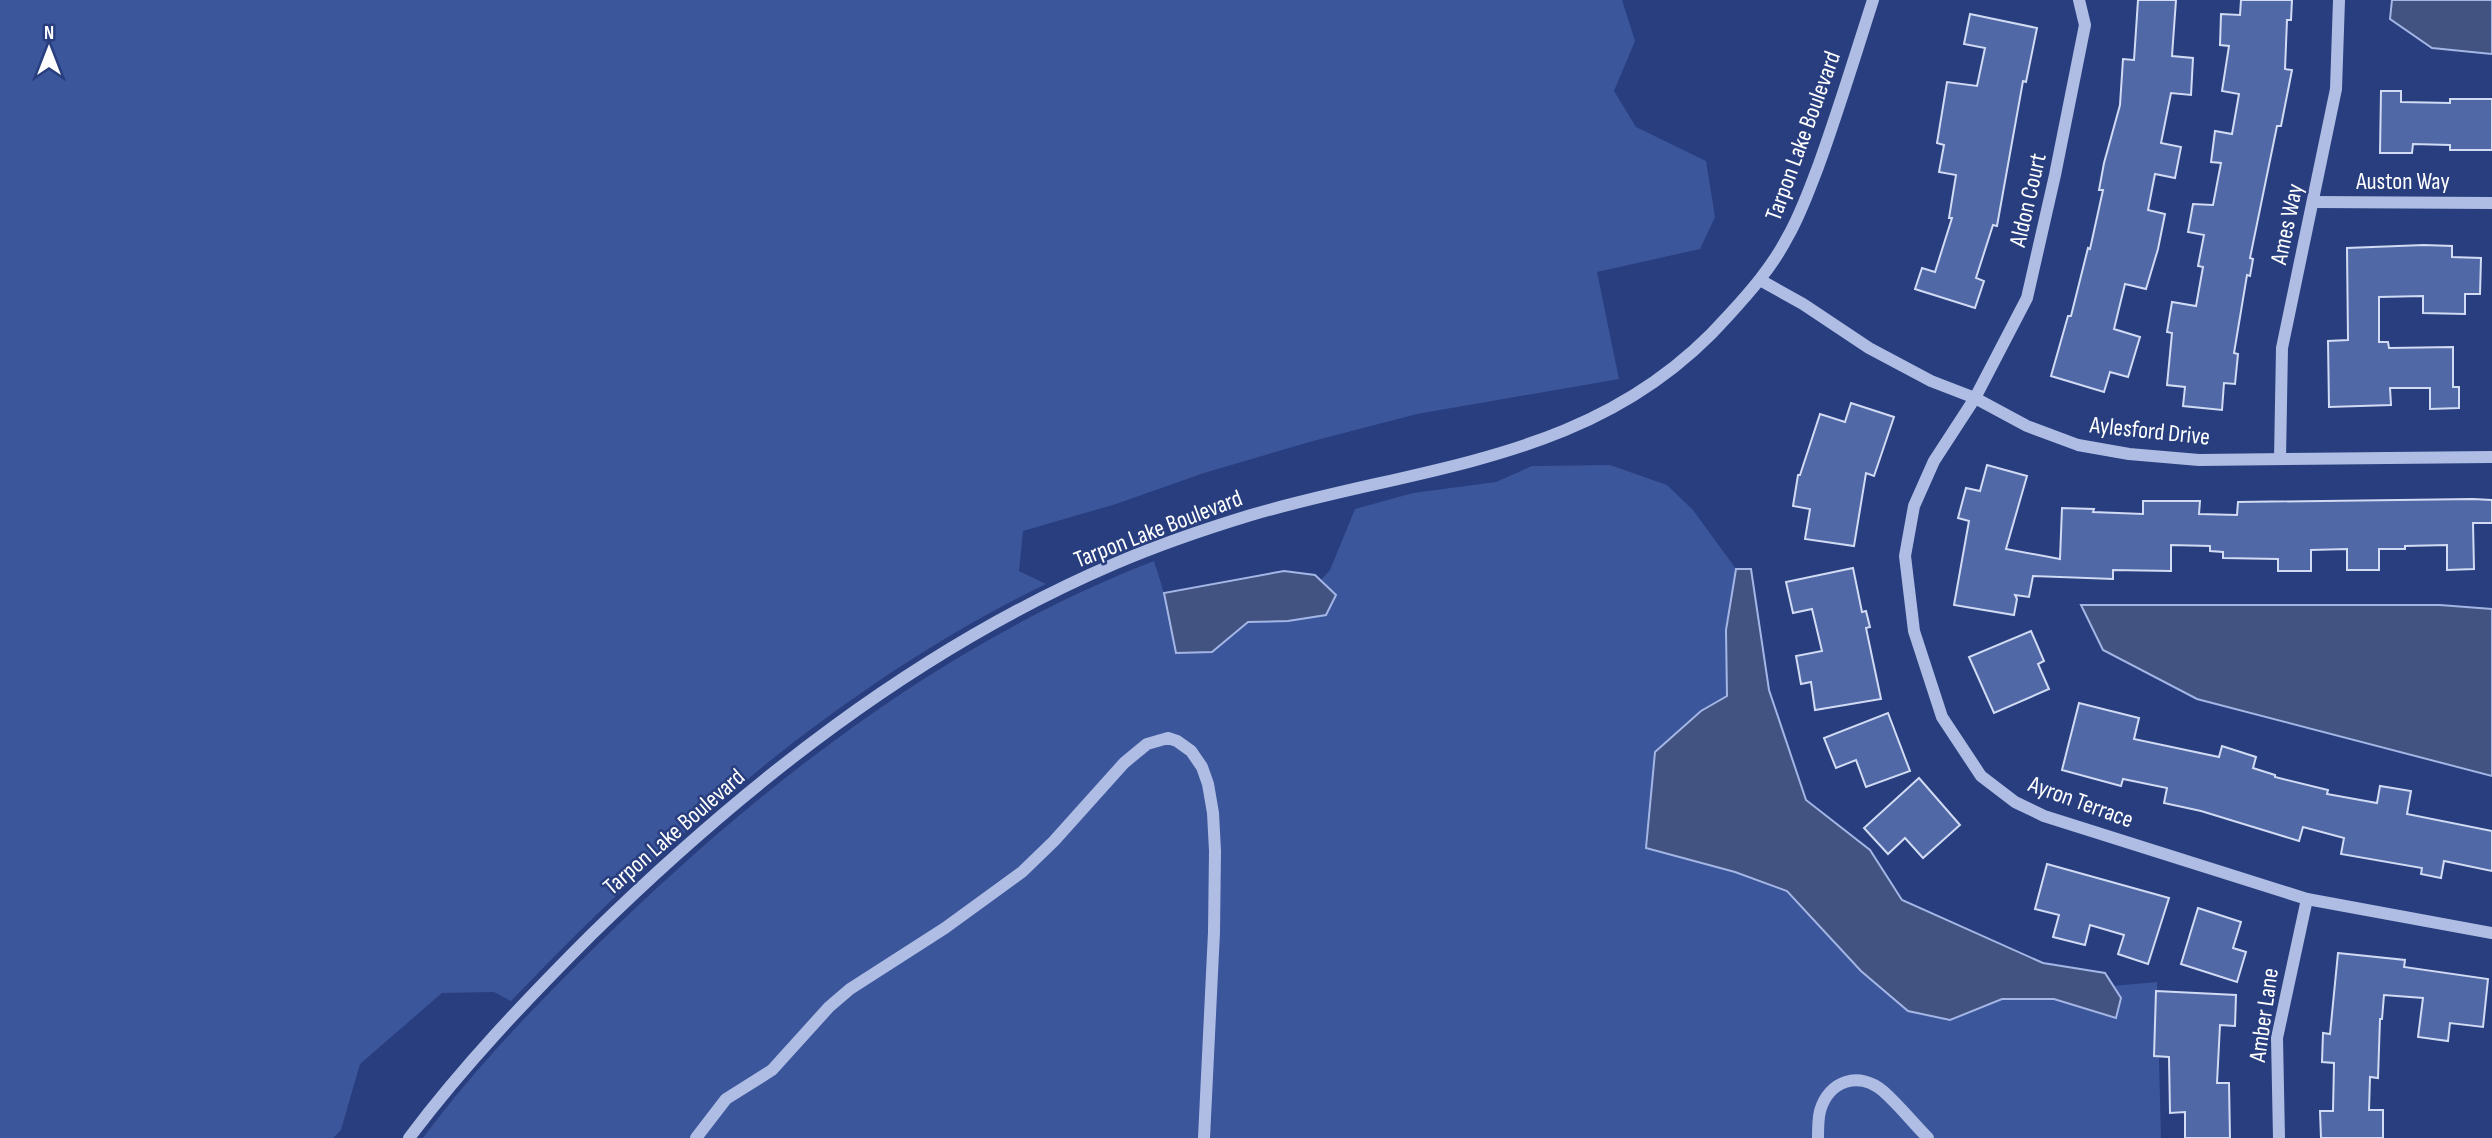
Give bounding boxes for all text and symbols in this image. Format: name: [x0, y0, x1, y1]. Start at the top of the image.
north arrow: [14, 14, 84, 84]
text: N: [44, 22, 54, 45]
street label: Tarpon Lake Boulevard: [1759, 47, 1847, 225]
street label: Aldon Court: [2003, 150, 2053, 251]
street label: Auston Way: [2355, 167, 2450, 196]
street label: Ames Way: [2264, 181, 2310, 268]
street label: Aylesford Drive: [2088, 410, 2211, 452]
street label: Tarpon Lake Boulevard: [1070, 484, 1246, 574]
street label: Tarpon Lake Boulevard: [597, 763, 751, 901]
street label: Ayron Terrace: [2024, 769, 2137, 834]
street label: Amber Lane: [2243, 966, 2285, 1065]

